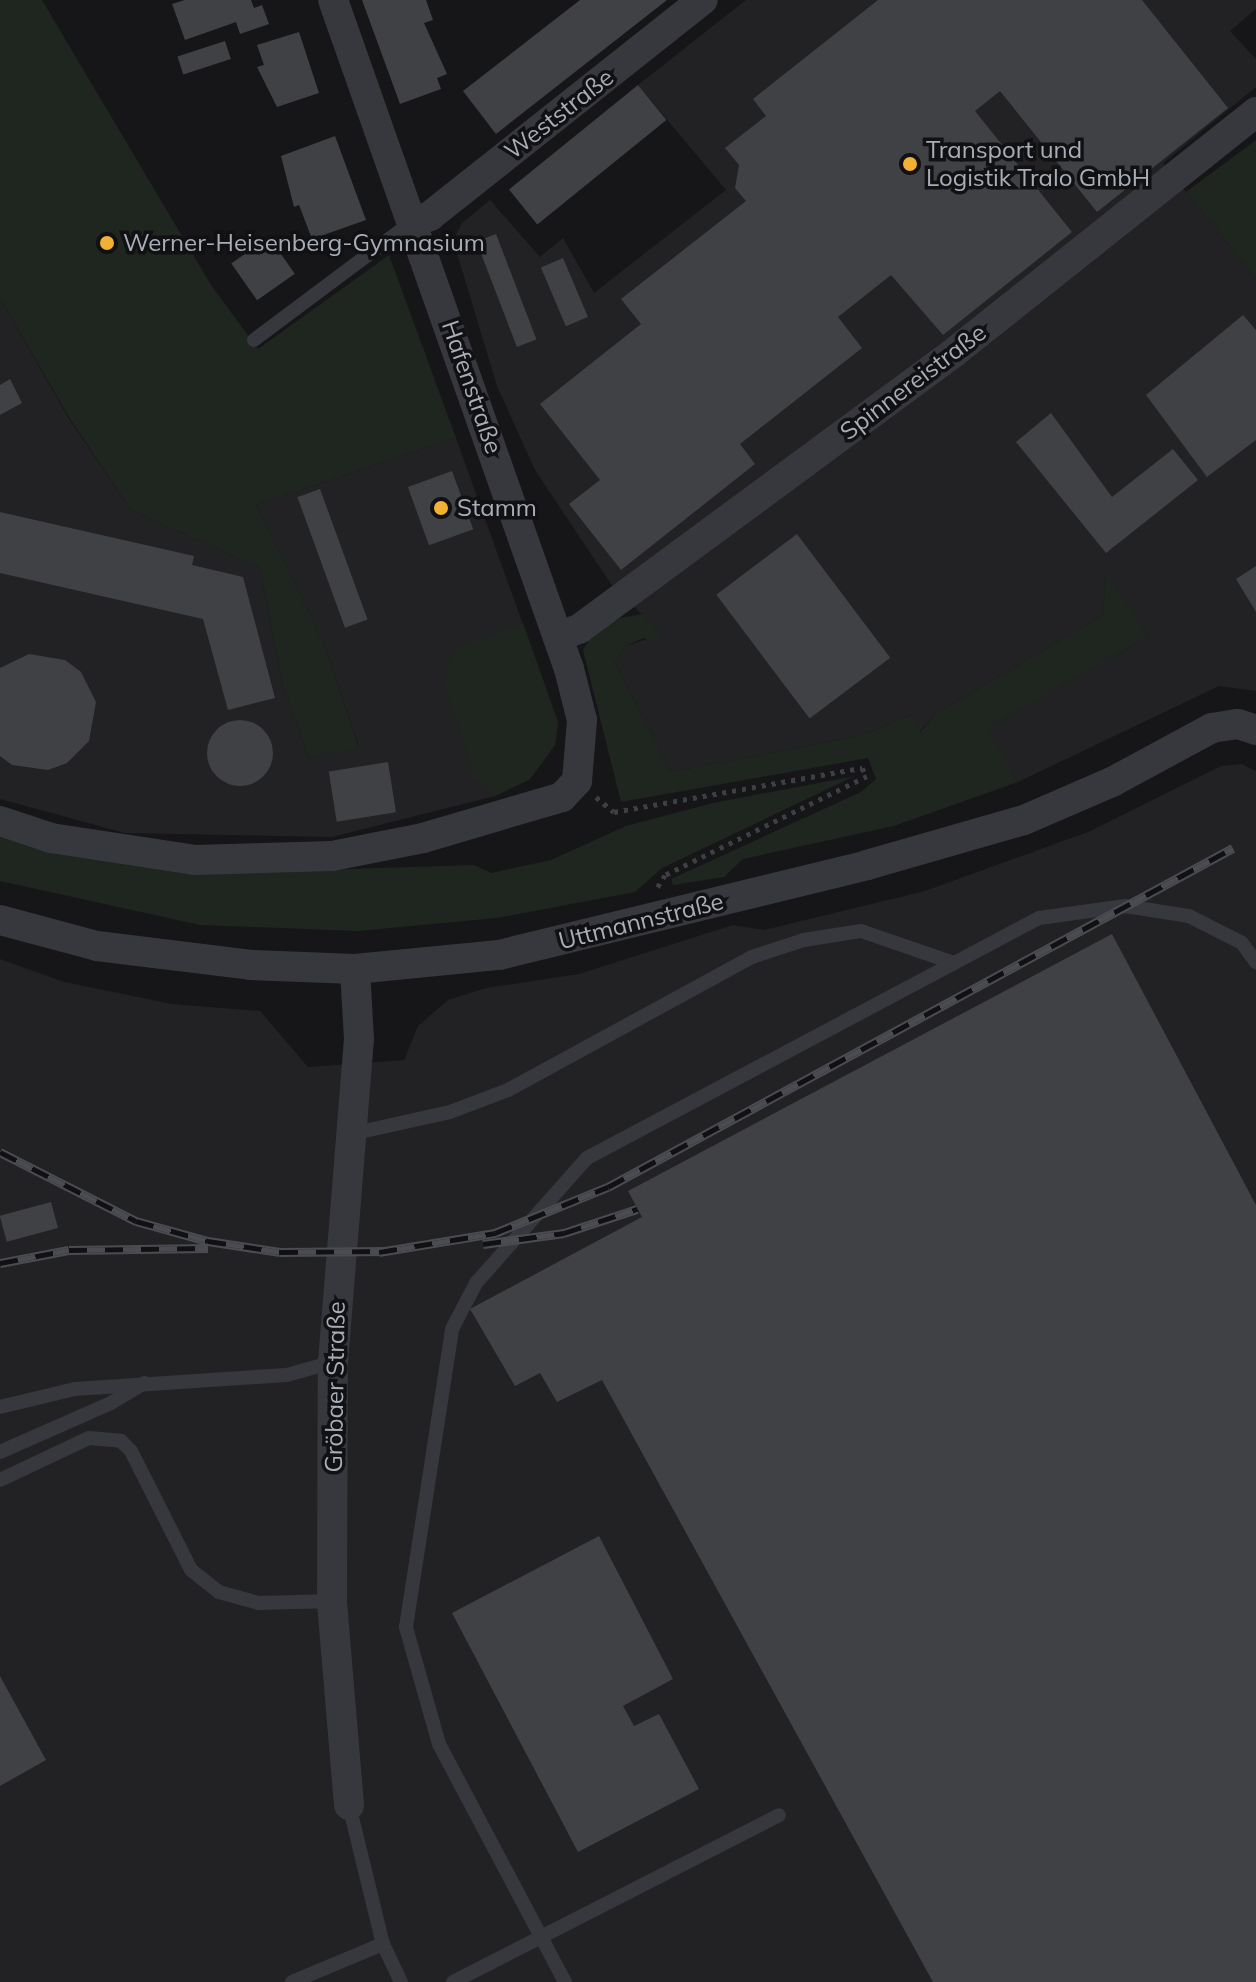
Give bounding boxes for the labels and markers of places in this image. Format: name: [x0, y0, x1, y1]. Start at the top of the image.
place label: Transport und Logistik Tralo GmbH: [926, 136, 1150, 192]
marker: Transport und Logistik Tralo GmbH: [901, 155, 919, 173]
place label: Werner-Heisenberg-Gymnasium: [123, 229, 485, 257]
marker: Werner-Heisenberg-Gymnasium: [98, 234, 116, 252]
place label: Stamm: [457, 494, 537, 522]
marker: Stamm: [432, 499, 450, 517]

